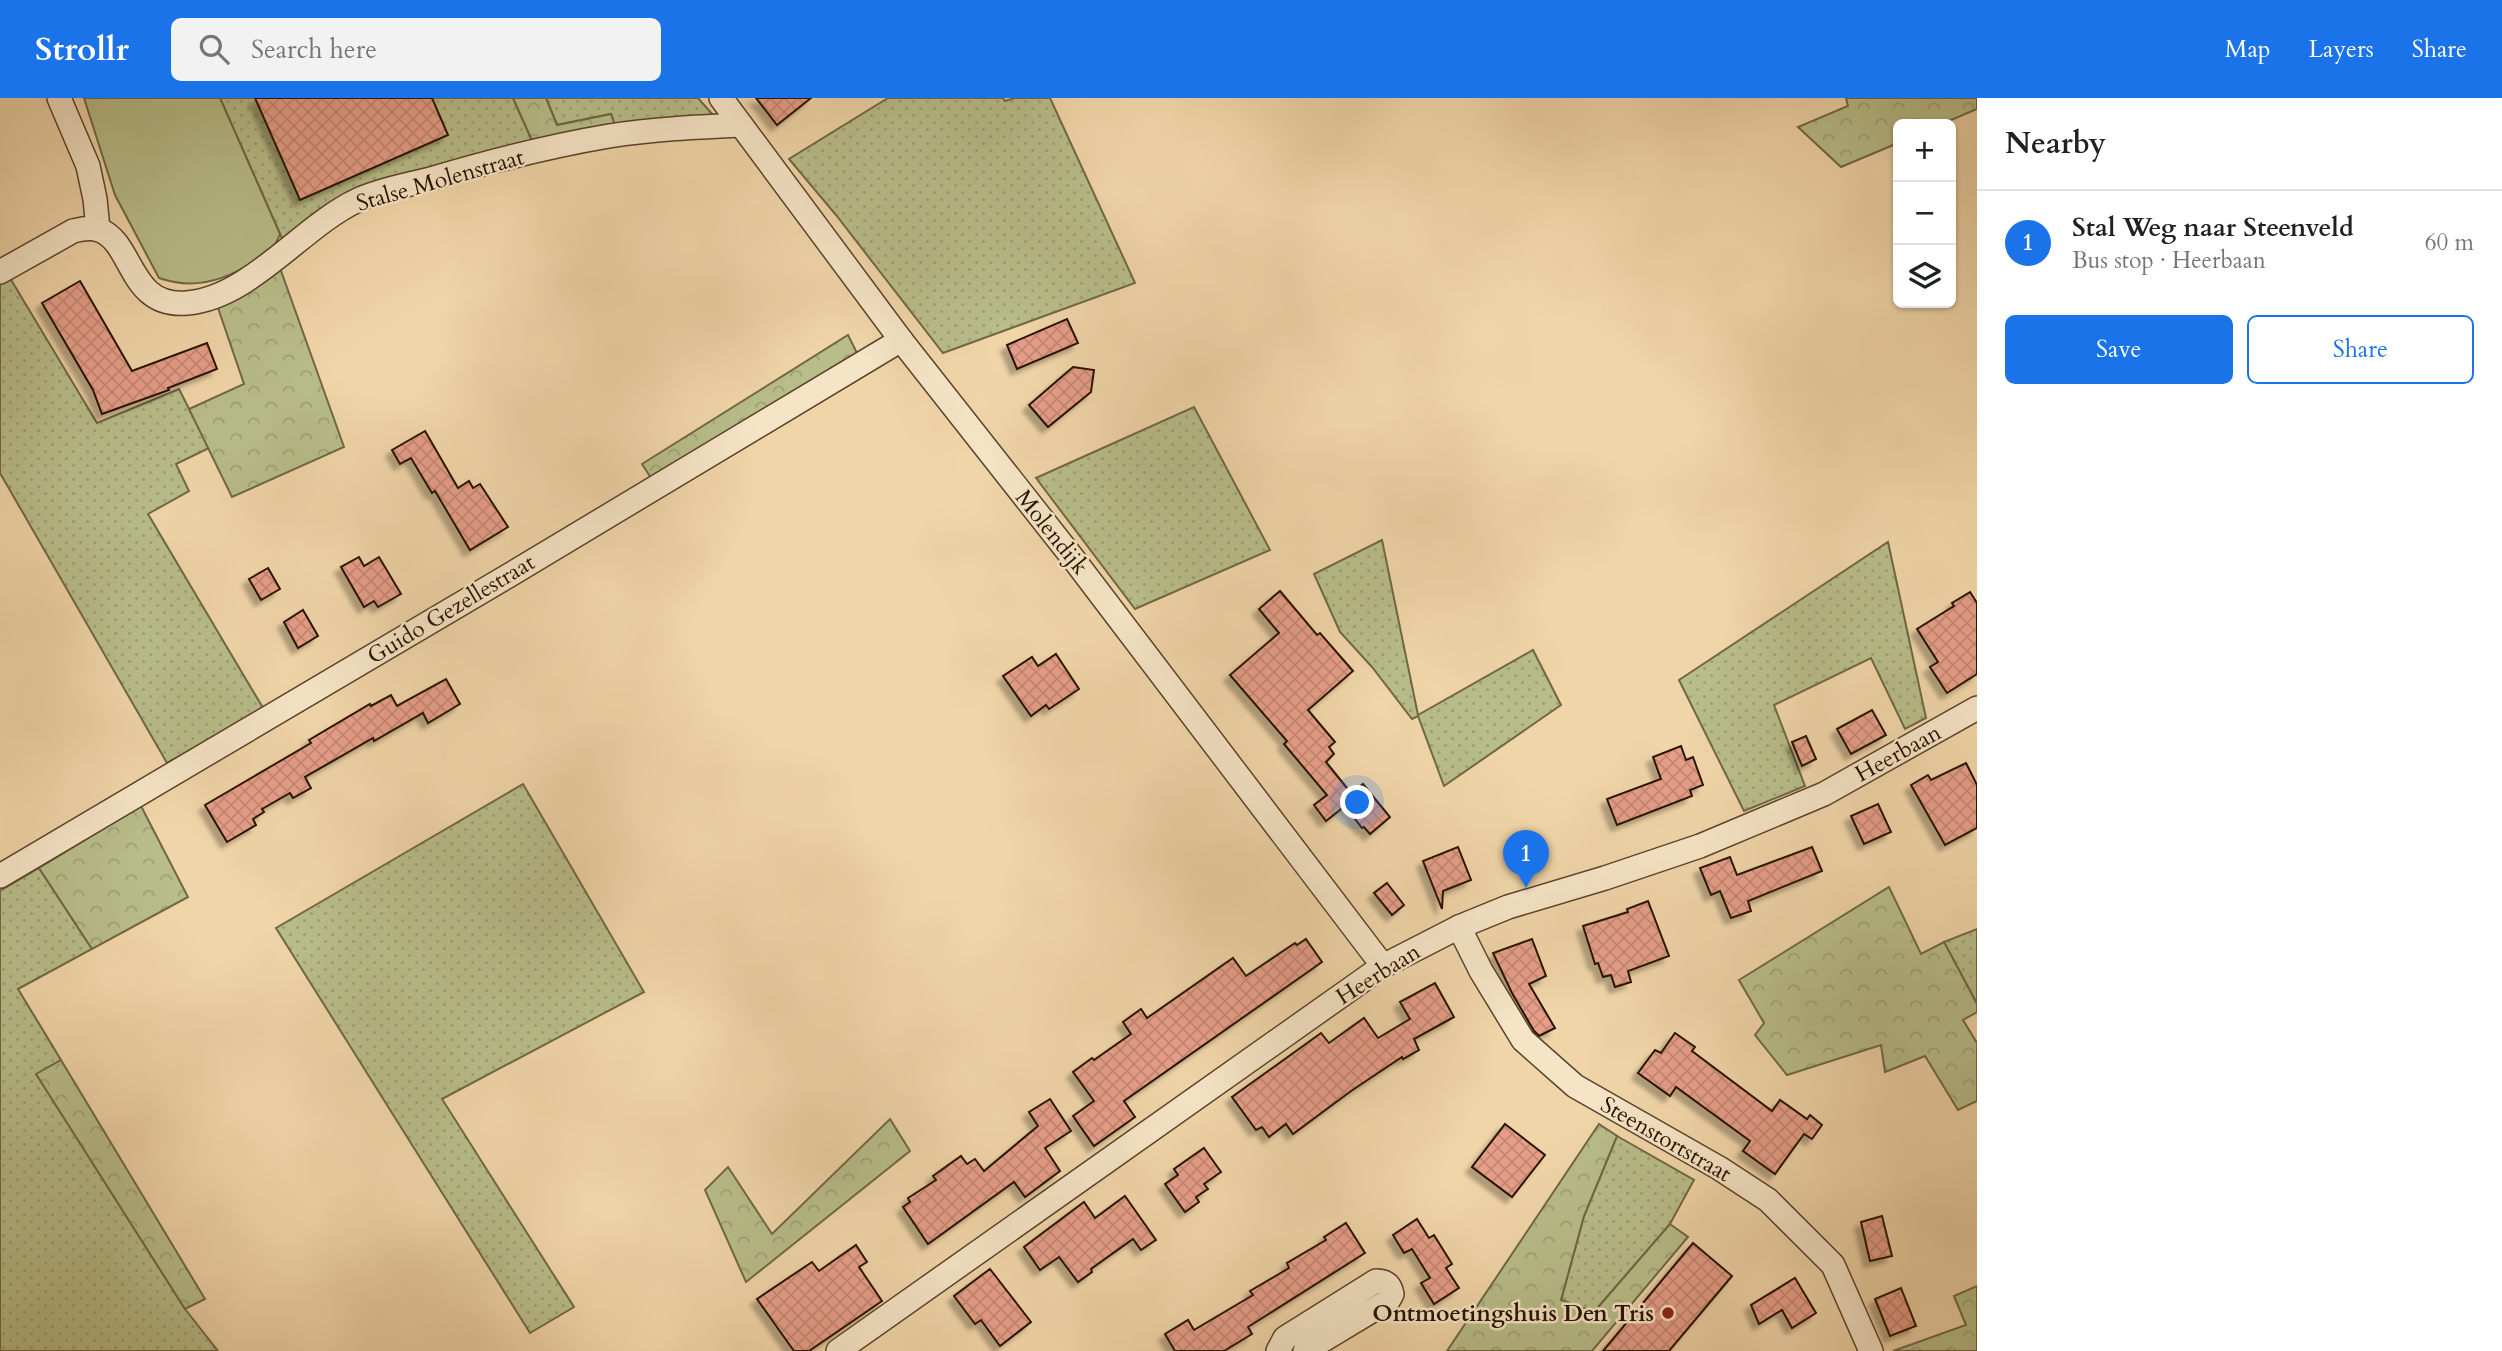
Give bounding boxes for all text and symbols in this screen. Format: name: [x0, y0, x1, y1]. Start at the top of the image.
search box: [171, 18, 661, 81]
text: Strollr: [35, 27, 129, 72]
icon: search: [195, 30, 233, 68]
text: Search here: [251, 32, 377, 67]
text: Map: [2225, 33, 2271, 66]
text: Layers: [2309, 33, 2374, 66]
text: Share: [2412, 33, 2467, 66]
map controls: [1893, 119, 1956, 308]
button: +: [1893, 119, 1956, 182]
text: Nearby: [2005, 123, 2106, 164]
street label: Stalse Molenstraat: [353, 141, 527, 219]
button: −: [1893, 182, 1956, 245]
text: Stal Weg naar Steenveld: [2072, 210, 2354, 245]
text: 1: [2022, 227, 2034, 258]
text: 60 m: [2425, 227, 2474, 258]
button: layers: [1893, 245, 1956, 308]
text: Bus stop · Heerbaan: [2072, 245, 2266, 276]
button: Save: [2005, 315, 2233, 384]
button: Share: [2247, 315, 2474, 384]
street label: Molendijk: [1008, 483, 1096, 582]
street label: Guido Gezellestraat: [362, 547, 540, 671]
street label: Heerbaan: [1849, 717, 1947, 789]
your location: [1340, 785, 1374, 819]
pin: 1: [1503, 830, 1549, 888]
street label: Heerbaan: [1330, 936, 1426, 1012]
street label: Steenstortstraat: [1595, 1089, 1737, 1189]
place label: Ontmoetingshuis Den Tris: [1372, 1298, 1654, 1329]
marker: Ontmoetingshuis Den Tris: [1660, 1305, 1676, 1321]

